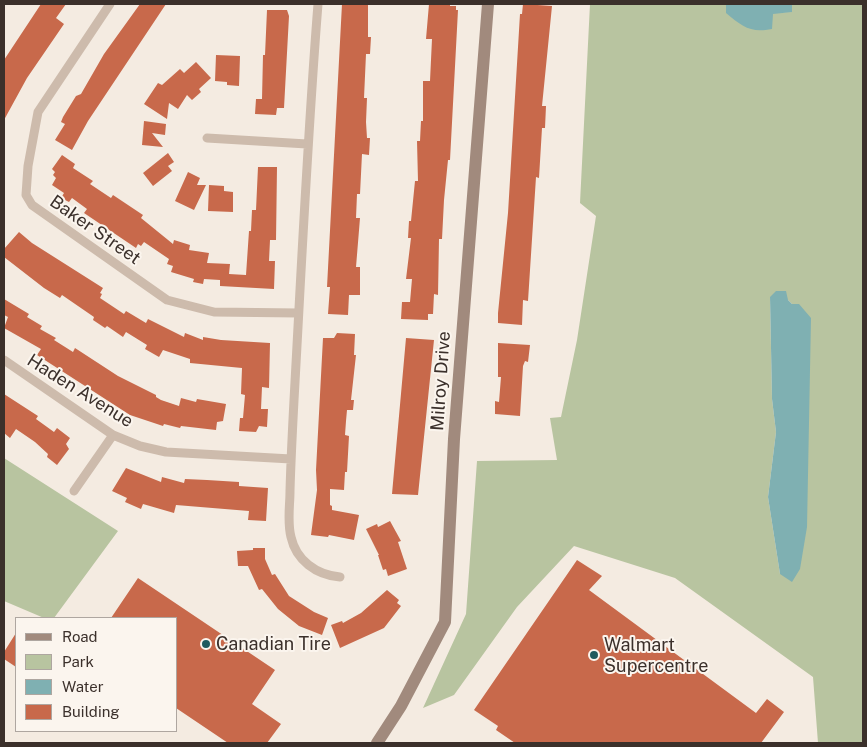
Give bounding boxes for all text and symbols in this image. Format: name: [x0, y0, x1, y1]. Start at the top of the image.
street label: Baker Street: [45, 191, 145, 269]
street label: Milroy Drive: [427, 330, 455, 432]
street label: Haden Avenue: [23, 350, 137, 432]
legend: [15, 617, 178, 732]
text: Road: [62, 628, 98, 645]
place label: Canadian Tire: [216, 633, 331, 655]
place label: Walmart Supercentre: [604, 634, 708, 676]
marker: Canadian Tire: [200, 638, 212, 650]
marker: Walmart Supercentre: [588, 649, 600, 661]
text: Park: [62, 653, 94, 670]
text: Water: [62, 678, 104, 695]
text: Building: [62, 703, 120, 720]

